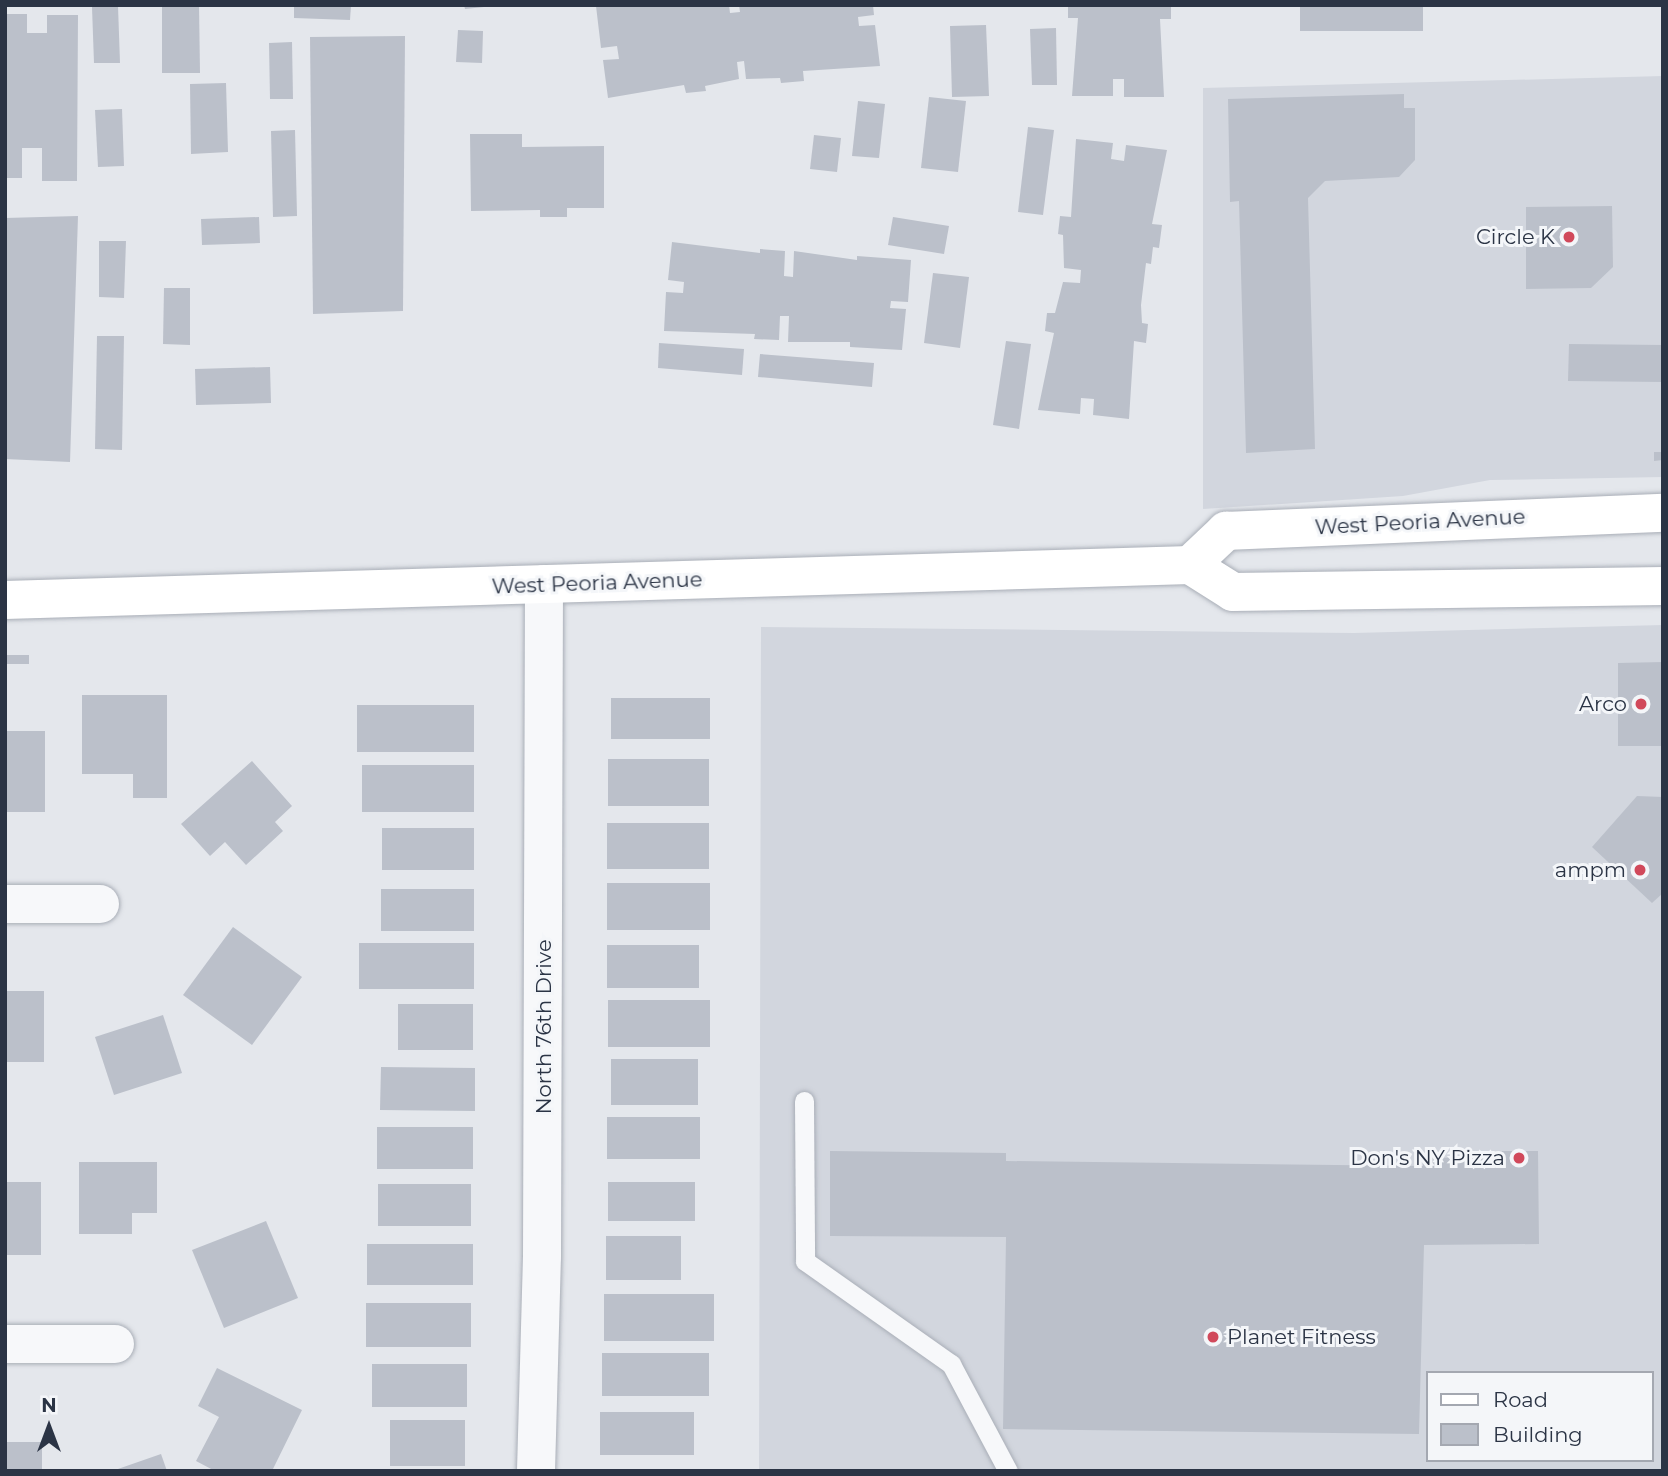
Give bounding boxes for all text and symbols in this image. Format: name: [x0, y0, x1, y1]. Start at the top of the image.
place label: Circle K: [1476, 224, 1555, 250]
marker: Circle K: [1561, 229, 1577, 245]
street label: West Peoria Avenue: [1314, 504, 1526, 540]
street label: West Peoria Avenue: [491, 567, 703, 599]
place label: Arco: [1579, 691, 1627, 717]
marker: Arco: [1633, 696, 1649, 712]
place label: ampm: [1555, 857, 1626, 883]
marker: ampm: [1632, 862, 1648, 878]
street label: North 76th Drive: [531, 939, 557, 1115]
place label: Don's NY Pizza: [1350, 1145, 1505, 1171]
marker: Don's NY Pizza: [1511, 1150, 1527, 1166]
place label: Planet Fitness: [1227, 1324, 1376, 1350]
marker: Planet Fitness: [1205, 1329, 1221, 1345]
legend: [1426, 1371, 1654, 1462]
text: Road: [1493, 1387, 1548, 1412]
north arrow: [14, 1392, 84, 1462]
text: N: [41, 1394, 57, 1417]
text: Building: [1493, 1422, 1583, 1447]

